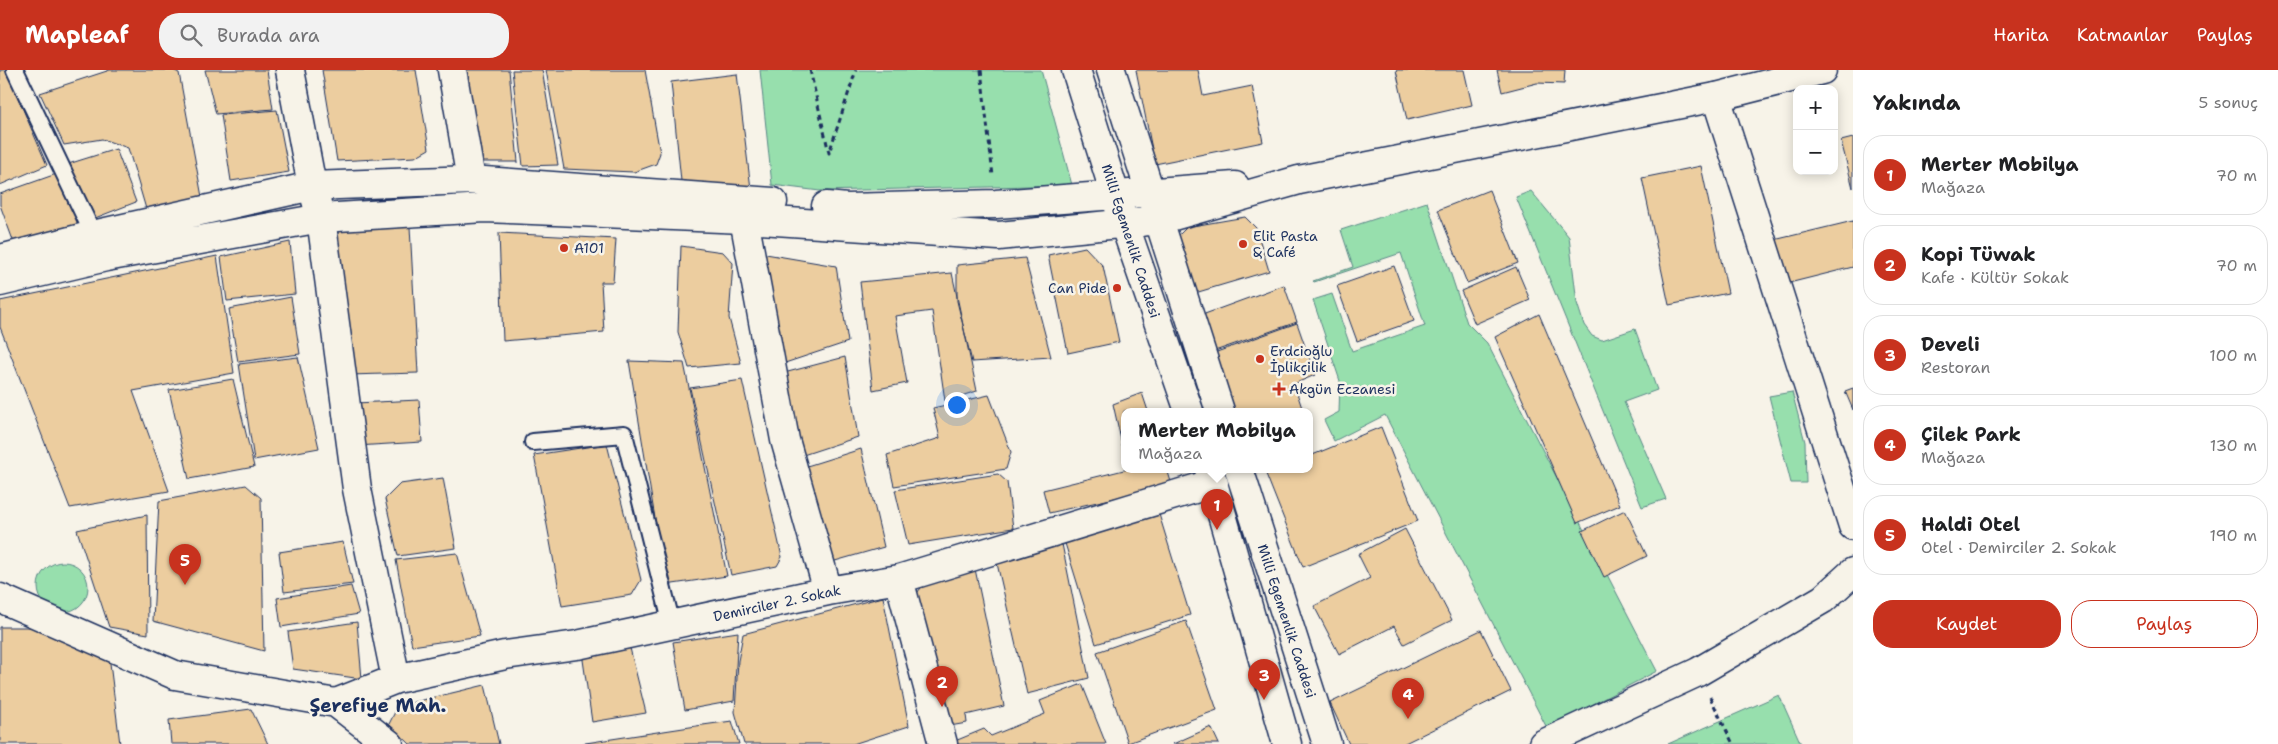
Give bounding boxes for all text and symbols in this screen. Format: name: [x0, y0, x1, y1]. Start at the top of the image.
search box: [159, 13, 509, 58]
text: Mapleaf: [25, 19, 129, 51]
icon: search: [177, 21, 205, 49]
text: Burada ara: [217, 23, 320, 48]
text: Harita: [1993, 23, 2049, 47]
text: Katmanlar: [2077, 23, 2169, 47]
text: Paylaş: [2197, 23, 2253, 47]
map controls: [1793, 85, 1838, 175]
button: +: [1793, 85, 1838, 130]
text: Yakında: [1873, 89, 1960, 117]
text: 5 sonuç: [2199, 92, 2258, 113]
button: −: [1793, 130, 1838, 175]
text: Merter Mobilya: [1921, 152, 2079, 177]
street label: Milli Egemenlik Caddesi: [1098, 162, 1164, 320]
text: 1: [1886, 165, 1894, 186]
text: 70 m: [2216, 165, 2257, 186]
text: Mağaza: [1921, 177, 1985, 198]
place label: Elit Pasta & Café: [1253, 227, 1318, 261]
marker: Elit Pasta & Café: [1237, 238, 1249, 250]
place label: A101: [574, 239, 604, 257]
marker: A101: [558, 242, 570, 254]
text: Kopi Tüwak: [1921, 242, 2036, 267]
text: 2: [1884, 255, 1896, 276]
text: 70 m: [2216, 255, 2257, 276]
text: Kafe · Kültür Sokak: [1921, 267, 2069, 288]
place label: Can Pide: [1048, 279, 1107, 297]
marker: Can Pide: [1111, 282, 1123, 294]
text: Develi: [1921, 332, 1980, 357]
place label: Erdcioğlu İplikçilik: [1270, 342, 1332, 376]
text: 3: [1884, 345, 1896, 366]
text: 100 m: [2209, 345, 2257, 366]
marker: Erdcioğlu İplikçilik: [1254, 353, 1266, 365]
text: Restoran: [1921, 357, 1990, 378]
place label: Akgün Eczanesi: [1289, 380, 1395, 398]
marker: Akgün Eczanesi: [1273, 383, 1285, 395]
your location: [944, 392, 970, 418]
popup: [1121, 408, 1313, 473]
text: Merter Mobilya: [1138, 418, 1296, 443]
text: Çilek Park: [1921, 422, 2021, 447]
text: 4: [1884, 435, 1896, 456]
text: 130 m: [2210, 435, 2257, 456]
text: Mağaza: [1138, 443, 1202, 464]
text: Mağaza: [1921, 447, 1985, 468]
pin: 1: [1201, 489, 1233, 530]
text: Haldi Otel: [1921, 512, 2020, 537]
text: 5: [1885, 525, 1895, 546]
text: 190 m: [2210, 525, 2257, 546]
text: Otel · Demirciler 2. Sokak: [1921, 537, 2117, 558]
street label: Milli Egemenlik Caddesi: [1254, 542, 1320, 700]
pin: 5: [169, 544, 201, 585]
street label: Demirciler 2. Sokak: [712, 581, 842, 625]
button: Kaydet: [1873, 600, 2061, 648]
button: Paylaş: [2071, 600, 2258, 648]
pin: 3: [1248, 659, 1280, 700]
pin: 2: [926, 666, 958, 707]
pin: 4: [1392, 678, 1424, 719]
district label: Şerefiye Mah.: [310, 693, 447, 718]

